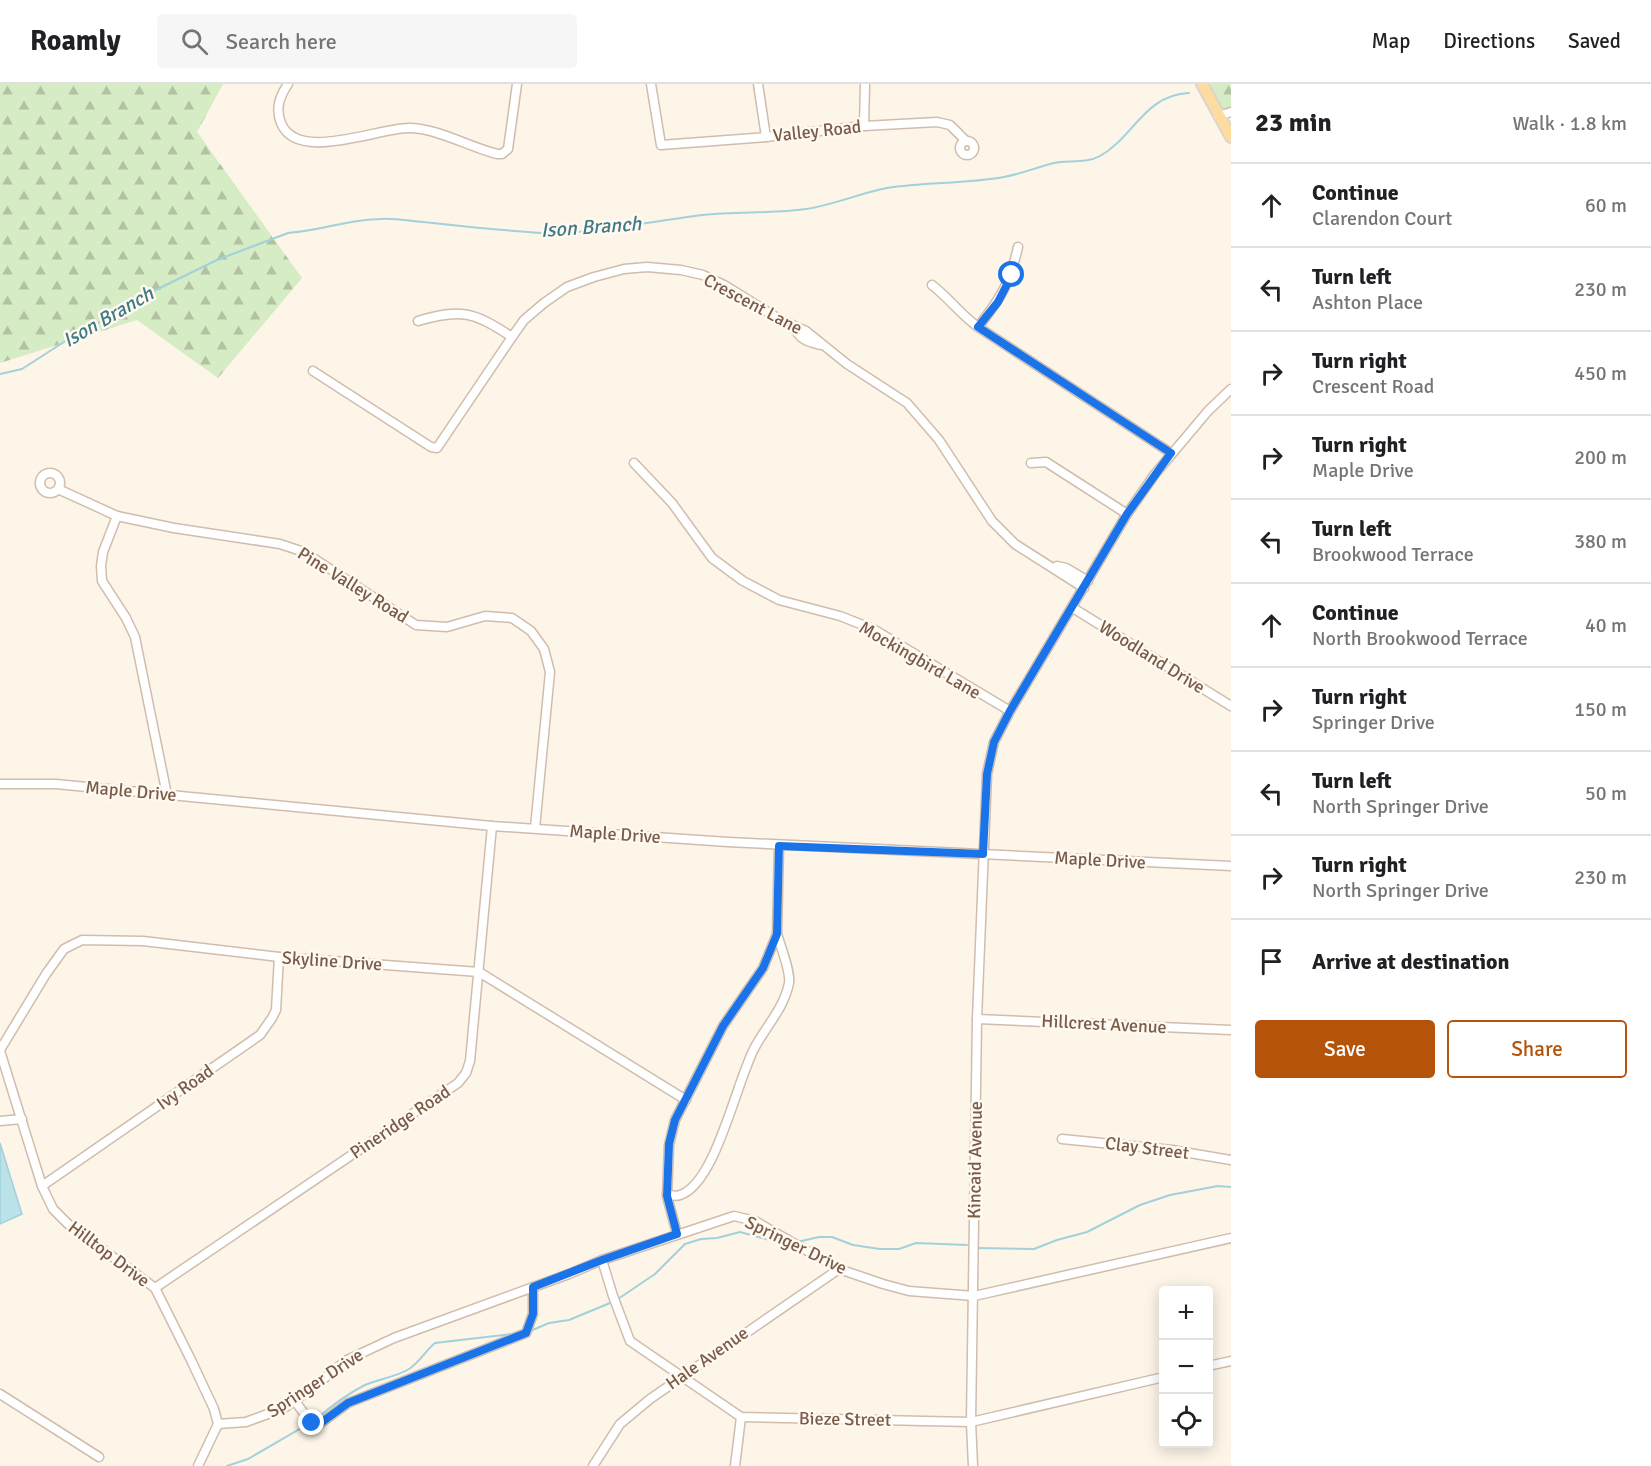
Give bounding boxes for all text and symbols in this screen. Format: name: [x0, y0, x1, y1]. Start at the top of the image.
search box: [157, 14, 577, 68]
text: Roamly: [30, 24, 121, 58]
icon: search: [178, 25, 211, 58]
text: Search here: [226, 28, 337, 55]
text: Map: [1372, 28, 1410, 54]
text: Directions: [1443, 28, 1535, 54]
text: Saved: [1568, 28, 1621, 54]
text: 23 min: [1255, 107, 1332, 139]
text: Walk · 1.8 km: [1513, 111, 1627, 136]
street label: Valley Road: [772, 115, 862, 147]
text: Continue: [1312, 179, 1399, 206]
icon: ahead: [1255, 189, 1288, 222]
text: 60 m: [1585, 193, 1627, 218]
text: Clarendon Court: [1312, 206, 1452, 231]
water label: Ison Branch: [540, 211, 643, 243]
route start: [998, 261, 1024, 287]
text: Turn left: [1312, 263, 1392, 290]
street label: Crescent Lane: [700, 269, 806, 339]
icon: left: [1255, 273, 1288, 306]
text: 230 m: [1574, 277, 1627, 302]
water label: Ison Branch: [58, 280, 159, 353]
text: Ashton Place: [1312, 290, 1423, 315]
text: Turn right: [1312, 347, 1407, 374]
icon: right: [1255, 357, 1288, 390]
text: 450 m: [1574, 361, 1627, 386]
text: Crescent Road: [1312, 374, 1434, 399]
text: Turn right: [1312, 431, 1407, 458]
icon: right: [1255, 441, 1288, 474]
text: 200 m: [1574, 445, 1627, 470]
text: Maple Drive: [1312, 458, 1414, 483]
text: Turn left: [1312, 515, 1392, 542]
icon: left: [1255, 525, 1288, 558]
text: 380 m: [1574, 529, 1627, 554]
street label: Pine Valley Road: [294, 542, 412, 628]
text: Brookwood Terrace: [1312, 542, 1474, 567]
text: Continue: [1312, 599, 1399, 626]
icon: ahead: [1255, 609, 1288, 642]
text: 40 m: [1585, 613, 1627, 638]
street label: Mockingbird Lane: [855, 616, 985, 704]
street label: Woodland Drive: [1095, 616, 1209, 698]
text: North Brookwood Terrace: [1312, 626, 1528, 651]
text: Turn right: [1312, 683, 1407, 710]
icon: right: [1255, 693, 1288, 726]
text: 150 m: [1574, 697, 1627, 722]
text: Springer Drive: [1312, 710, 1435, 735]
text: Turn left: [1312, 767, 1392, 794]
street label: Maple Drive: [84, 776, 178, 806]
icon: left: [1255, 777, 1288, 810]
text: 50 m: [1585, 781, 1627, 806]
text: North Springer Drive: [1312, 794, 1489, 819]
street label: Maple Drive: [569, 820, 661, 848]
street label: Maple Drive: [1054, 847, 1146, 873]
text: Turn right: [1312, 851, 1407, 878]
icon: right: [1255, 861, 1288, 894]
text: 230 m: [1574, 865, 1627, 890]
text: North Springer Drive: [1312, 878, 1489, 903]
icon: arrive: [1255, 945, 1288, 978]
street label: Skyline Drive: [281, 947, 383, 975]
text: Arrive at destination: [1312, 948, 1509, 975]
street label: Hillcrest Avenue: [1041, 1010, 1167, 1038]
button: Save: [1255, 1020, 1435, 1078]
button: Share: [1447, 1020, 1627, 1078]
street label: Ivy Road: [152, 1060, 218, 1114]
street label: Pineridge Road: [346, 1080, 454, 1164]
street label: Kincaid Avenue: [963, 1101, 987, 1219]
street label: Clay Street: [1104, 1132, 1190, 1164]
street label: Springer Drive: [742, 1211, 850, 1279]
street label: Hilltop Drive: [64, 1216, 154, 1292]
map controls: [1159, 1286, 1213, 1448]
button: +: [1159, 1286, 1213, 1340]
street label: Hale Avenue: [662, 1322, 752, 1394]
button: −: [1159, 1340, 1213, 1394]
street label: Springer Drive: [263, 1344, 367, 1422]
button: locate: [1159, 1394, 1213, 1448]
street label: Bieze Street: [799, 1407, 891, 1431]
route end: [298, 1409, 324, 1435]

